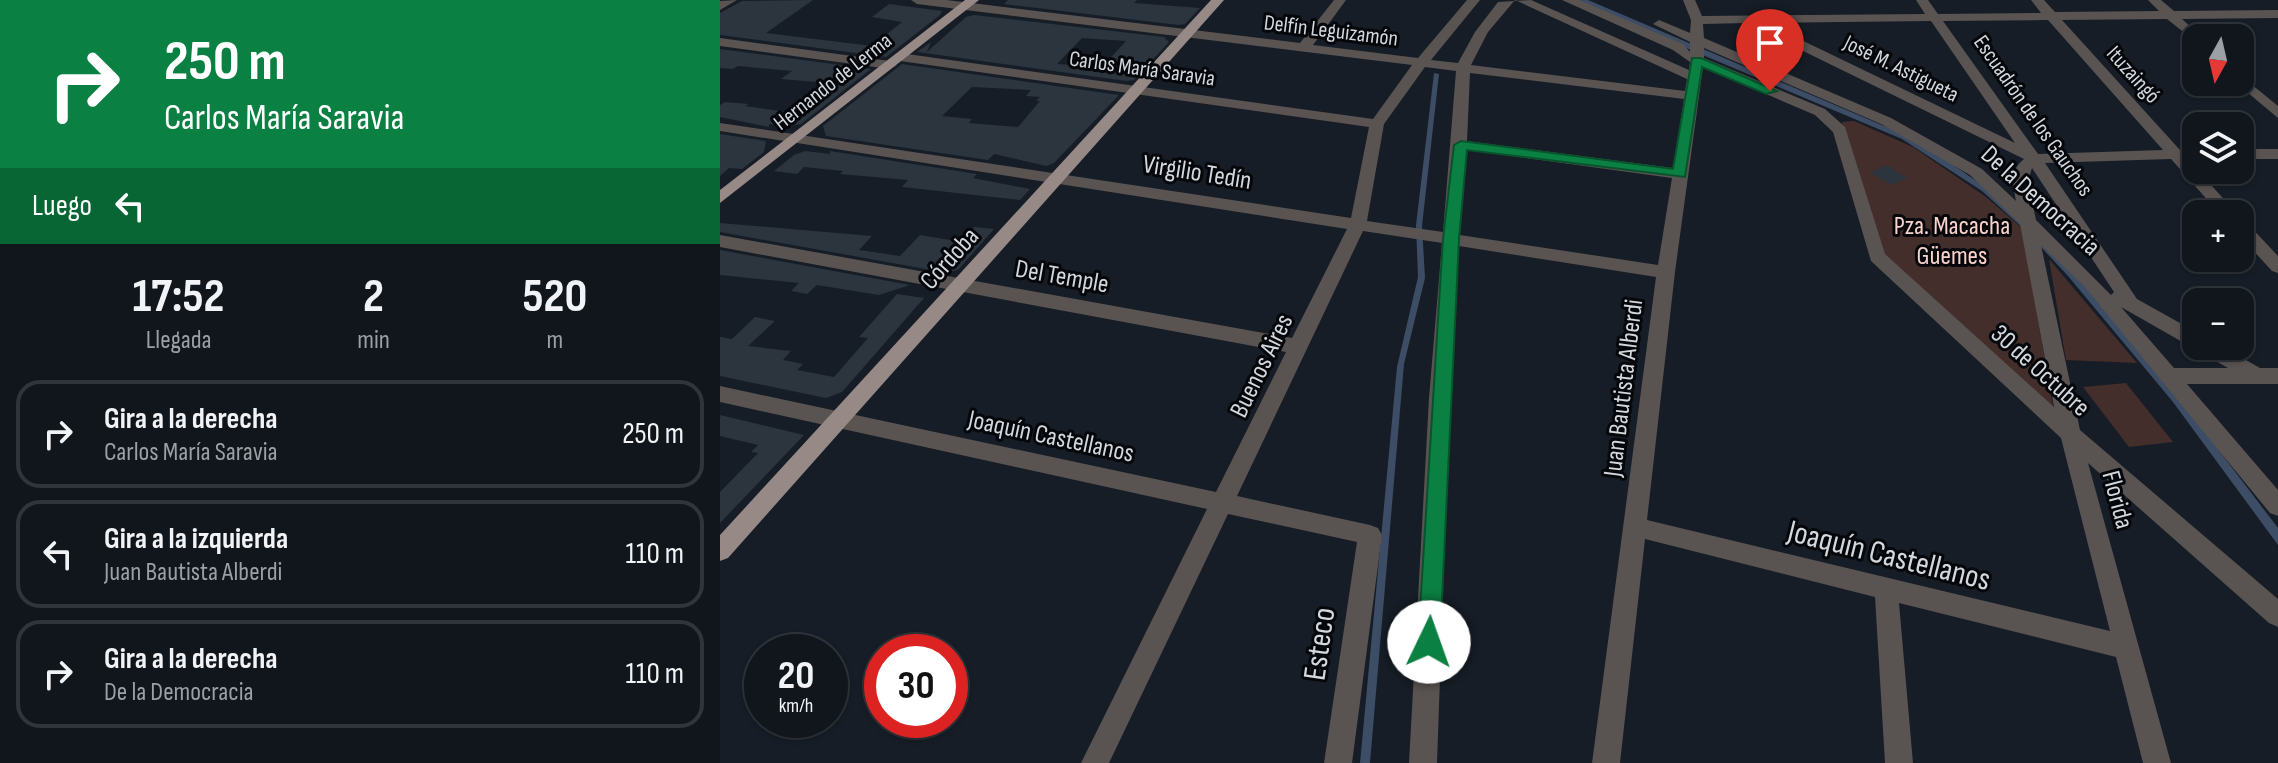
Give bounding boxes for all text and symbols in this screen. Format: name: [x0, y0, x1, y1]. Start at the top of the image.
street label: Delfín Leguizamón: [1262, 9, 1400, 53]
pin: [1736, 9, 1804, 91]
icon: arrive: [1748, 21, 1792, 65]
north arrow: [2182, 24, 2254, 96]
map controls: [2182, 24, 2254, 360]
street label: Hernando de Lerma: [768, 27, 898, 137]
text: 250 m: [164, 29, 286, 96]
street label: José M. Astigueta: [1838, 29, 1963, 108]
street label: Escuadrón de los Gauchos: [1967, 30, 2099, 202]
icon: right: [32, 32, 136, 136]
street label: Ituzaingó: [2100, 41, 2166, 109]
street label: Carlos María Saravia: [1067, 45, 1217, 93]
text: Carlos María Saravia: [164, 97, 404, 140]
button: layers: [2182, 112, 2254, 184]
street label: De la Democracia: [1974, 139, 2106, 263]
street label: Virgilio Tedín: [1140, 149, 1254, 197]
icon: left: [108, 184, 152, 228]
text: Luego: [32, 188, 92, 224]
button: +: [2182, 200, 2254, 272]
park label: Pza. Macacha Güemes: [1894, 211, 2010, 272]
street label: Córdoba: [914, 222, 986, 296]
street label: Del Temple: [1013, 254, 1111, 300]
text: 17:52: [133, 268, 225, 325]
text: 2: [363, 268, 384, 325]
text: 520: [522, 268, 587, 325]
button: −: [2182, 288, 2254, 360]
street label: Juan Bautista Alberdi: [1598, 298, 1650, 479]
street label: Buenos Aires: [1224, 309, 1300, 423]
street label: 30 de Octubre: [1984, 319, 2096, 423]
text: Llegada: [146, 325, 212, 356]
text: min: [357, 325, 390, 356]
text: m: [547, 325, 563, 356]
text: Gira a la derecha: [104, 401, 278, 437]
street label: Joaquín Castellanos: [964, 404, 1137, 470]
icon: right: [36, 412, 80, 456]
text: 250 m: [622, 416, 684, 452]
text: Carlos María Saravia: [104, 437, 278, 468]
street label: Florida: [2094, 468, 2140, 532]
street label: Joaquín Castellanos: [1783, 512, 1994, 600]
text: Gira a la izquierda: [104, 521, 288, 557]
icon: left: [36, 532, 80, 576]
text: 110 m: [626, 536, 684, 572]
text: Juan Bautista Alberdi: [104, 557, 282, 588]
position arrow: [1387, 600, 1471, 684]
street label: Esteco: [1296, 605, 1344, 683]
speed limit sign: 30: [864, 634, 968, 738]
text: Gira a la derecha: [104, 641, 278, 677]
icon: right: [36, 652, 80, 696]
text: 20: [778, 652, 814, 700]
text: 110 m: [626, 656, 684, 692]
text: De la Democracia: [104, 677, 254, 708]
text: km/h: [779, 694, 813, 718]

